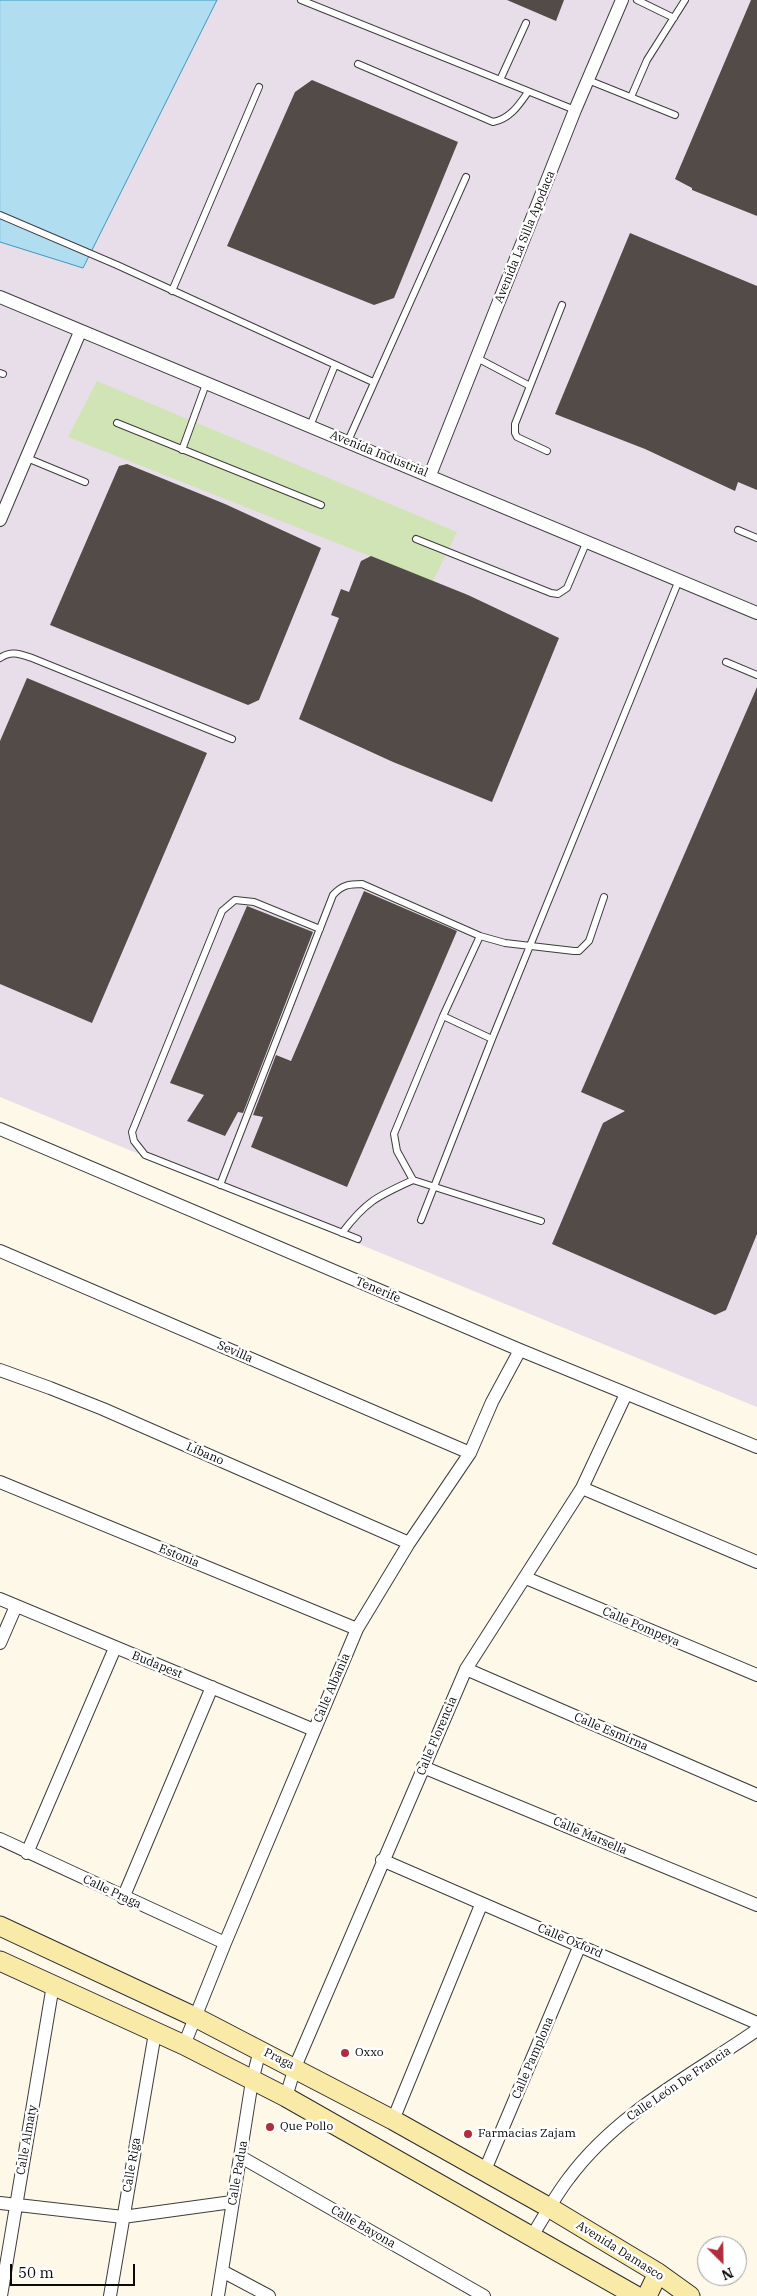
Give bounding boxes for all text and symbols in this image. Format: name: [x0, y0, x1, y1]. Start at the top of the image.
street label: Avenida La Silla Apodaca: [492, 169, 558, 305]
street label: Avenida Industrial: [328, 428, 430, 480]
street label: Tenerife: [353, 1274, 403, 1306]
street label: Sevilla: [215, 1338, 255, 1366]
street label: Líbano: [184, 1440, 226, 1468]
street label: Estonia: [157, 1541, 201, 1571]
street label: Calle Pompeya: [600, 1604, 682, 1650]
street label: Budapest: [130, 1648, 184, 1682]
street label: Calle Albania: [311, 1651, 353, 1725]
street label: Calle Florencia: [414, 1694, 460, 1778]
street label: Calle Esmirna: [572, 1710, 650, 1754]
street label: Calle Marsella: [551, 1814, 629, 1858]
street label: Calle Praga: [80, 1872, 144, 1912]
street label: Calle Oxford: [535, 1921, 605, 1961]
street label: Calle Pamplona: [509, 2015, 557, 2101]
street label: Calle León De Francia: [624, 2044, 734, 2124]
street label: Praga: [261, 2045, 297, 2073]
place label: Oxxo: [355, 2046, 384, 2060]
marker: Oxxo: [339, 2047, 351, 2059]
street label: Calle Almaty: [14, 2104, 40, 2176]
place label: Que Pollo: [280, 2120, 333, 2134]
marker: Que Pollo: [264, 2121, 276, 2133]
place label: Farmacias Zajam: [478, 2127, 576, 2141]
marker: Farmacias Zajam: [462, 2128, 474, 2140]
street label: Calle Riga: [120, 2136, 144, 2194]
street label: Calle Padua: [225, 2139, 251, 2207]
street label: Calle Bayona: [328, 2203, 398, 2251]
street label: Avenida Damasco: [574, 2218, 666, 2284]
north arrow: [697, 2236, 747, 2286]
scale bar: [12, 2254, 138, 2286]
text: 50 m: [18, 2263, 54, 2282]
text: N: [719, 2263, 736, 2284]

